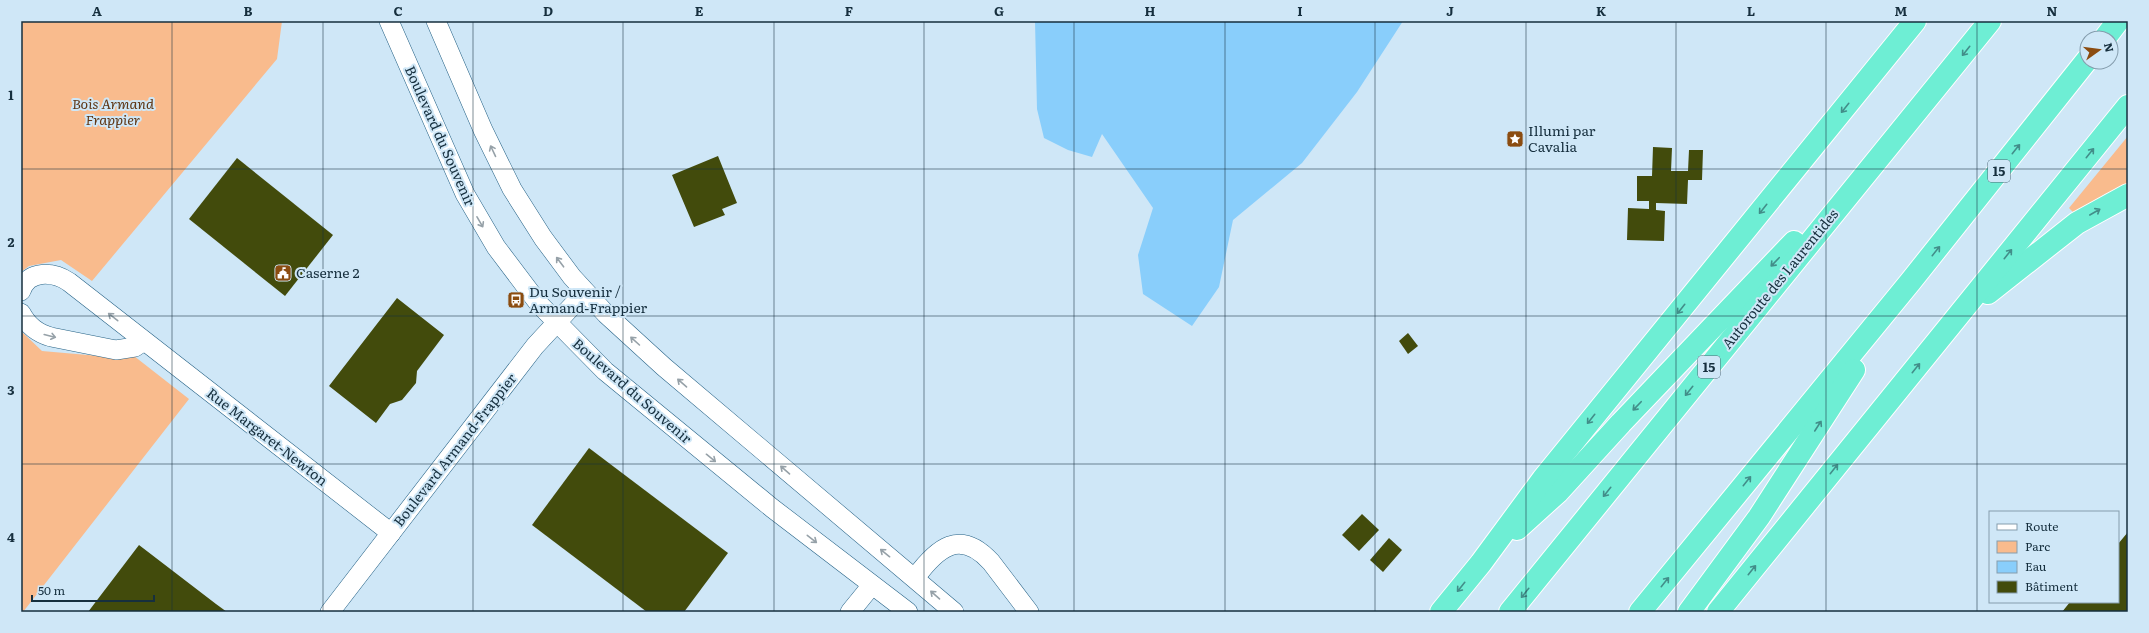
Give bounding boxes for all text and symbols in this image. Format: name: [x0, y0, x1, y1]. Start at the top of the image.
text: A: [92, 1, 102, 20]
text: B: [244, 1, 253, 20]
text: C: [393, 1, 403, 20]
text: D: [543, 1, 553, 20]
text: E: [695, 1, 704, 20]
text: F: [845, 1, 853, 20]
text: G: [994, 1, 1004, 20]
text: H: [1145, 1, 1156, 20]
text: I: [1297, 1, 1303, 20]
text: J: [1446, 1, 1454, 20]
text: K: [1596, 1, 1607, 20]
text: L: [1747, 1, 1755, 20]
text: M: [1895, 1, 1908, 20]
text: N: [2047, 1, 2058, 20]
north arrow: [2079, 30, 2119, 70]
text: N: [2101, 41, 2119, 54]
one-way arrow: [1961, 46, 1970, 57]
street label: Boulevard du Souvenir: [401, 62, 481, 209]
text: 1: [8, 85, 14, 104]
park label: Bois Armand Frappier: [72, 93, 154, 129]
one-way arrow: [1840, 102, 1849, 113]
place label: Illumi par Cavalia: [1528, 120, 1596, 156]
place icon: Illumi par Cavalia: [1505, 129, 1525, 149]
one-way arrow: [2012, 144, 2021, 154]
one-way arrow: [489, 145, 496, 157]
one-way arrow: [2086, 148, 2094, 159]
road number: 15: [1988, 160, 2010, 182]
one-way arrow: [1758, 203, 1767, 214]
street label: Autoroute des Laurentides: [1716, 204, 1842, 353]
one-way arrow: [2089, 208, 2101, 216]
one-way arrow: [477, 216, 485, 228]
text: 2: [8, 232, 15, 251]
one-way arrow: [1931, 245, 1940, 256]
one-way arrow: [2004, 249, 2013, 260]
one-way arrow: [556, 256, 564, 267]
one-way arrow: [1770, 257, 1780, 267]
place label: Caserne 2: [296, 262, 359, 282]
public building icon: Caserne 2: [273, 263, 293, 283]
place label: Du Souvenir / Armand-Frappier: [529, 281, 648, 317]
bus stop icon: Du Souvenir / Armand-Frappier: [506, 290, 526, 310]
one-way arrow: [1676, 304, 1685, 315]
one-way arrow: [108, 313, 119, 321]
one-way arrow: [43, 333, 56, 341]
street label: Boulevard du Souvenir: [569, 333, 697, 448]
one-way arrow: [630, 336, 641, 345]
road number: 15: [1698, 356, 1720, 378]
one-way arrow: [1912, 363, 1921, 373]
street label: Boulevard Armand-Frappier: [388, 368, 521, 530]
one-way arrow: [677, 379, 688, 388]
text: 3: [7, 380, 15, 399]
street label: Rue Margaret-Newton: [203, 383, 332, 490]
one-way arrow: [1685, 386, 1693, 397]
one-way arrow: [1632, 401, 1641, 411]
one-way arrow: [1586, 414, 1595, 425]
one-way arrow: [1814, 420, 1822, 431]
one-way arrow: [706, 453, 716, 462]
one-way arrow: [1830, 463, 1839, 474]
one-way arrow: [780, 466, 790, 475]
one-way arrow: [1743, 476, 1752, 487]
one-way arrow: [1602, 486, 1611, 497]
legend: [1989, 511, 2119, 603]
text: Route: [2025, 517, 2059, 535]
text: 4: [7, 527, 15, 546]
one-way arrow: [807, 535, 818, 544]
text: Parc: [2025, 537, 2050, 555]
one-way arrow: [880, 549, 890, 558]
text: Eau: [2025, 557, 2047, 575]
one-way arrow: [1748, 564, 1757, 575]
one-way arrow: [1660, 576, 1669, 587]
scale bar: [32, 577, 154, 603]
text: Bâtiment: [2025, 577, 2078, 595]
text: 50 m: [38, 581, 65, 599]
one-way arrow: [1456, 582, 1465, 593]
one-way arrow: [1521, 587, 1529, 598]
one-way arrow: [930, 590, 940, 599]

